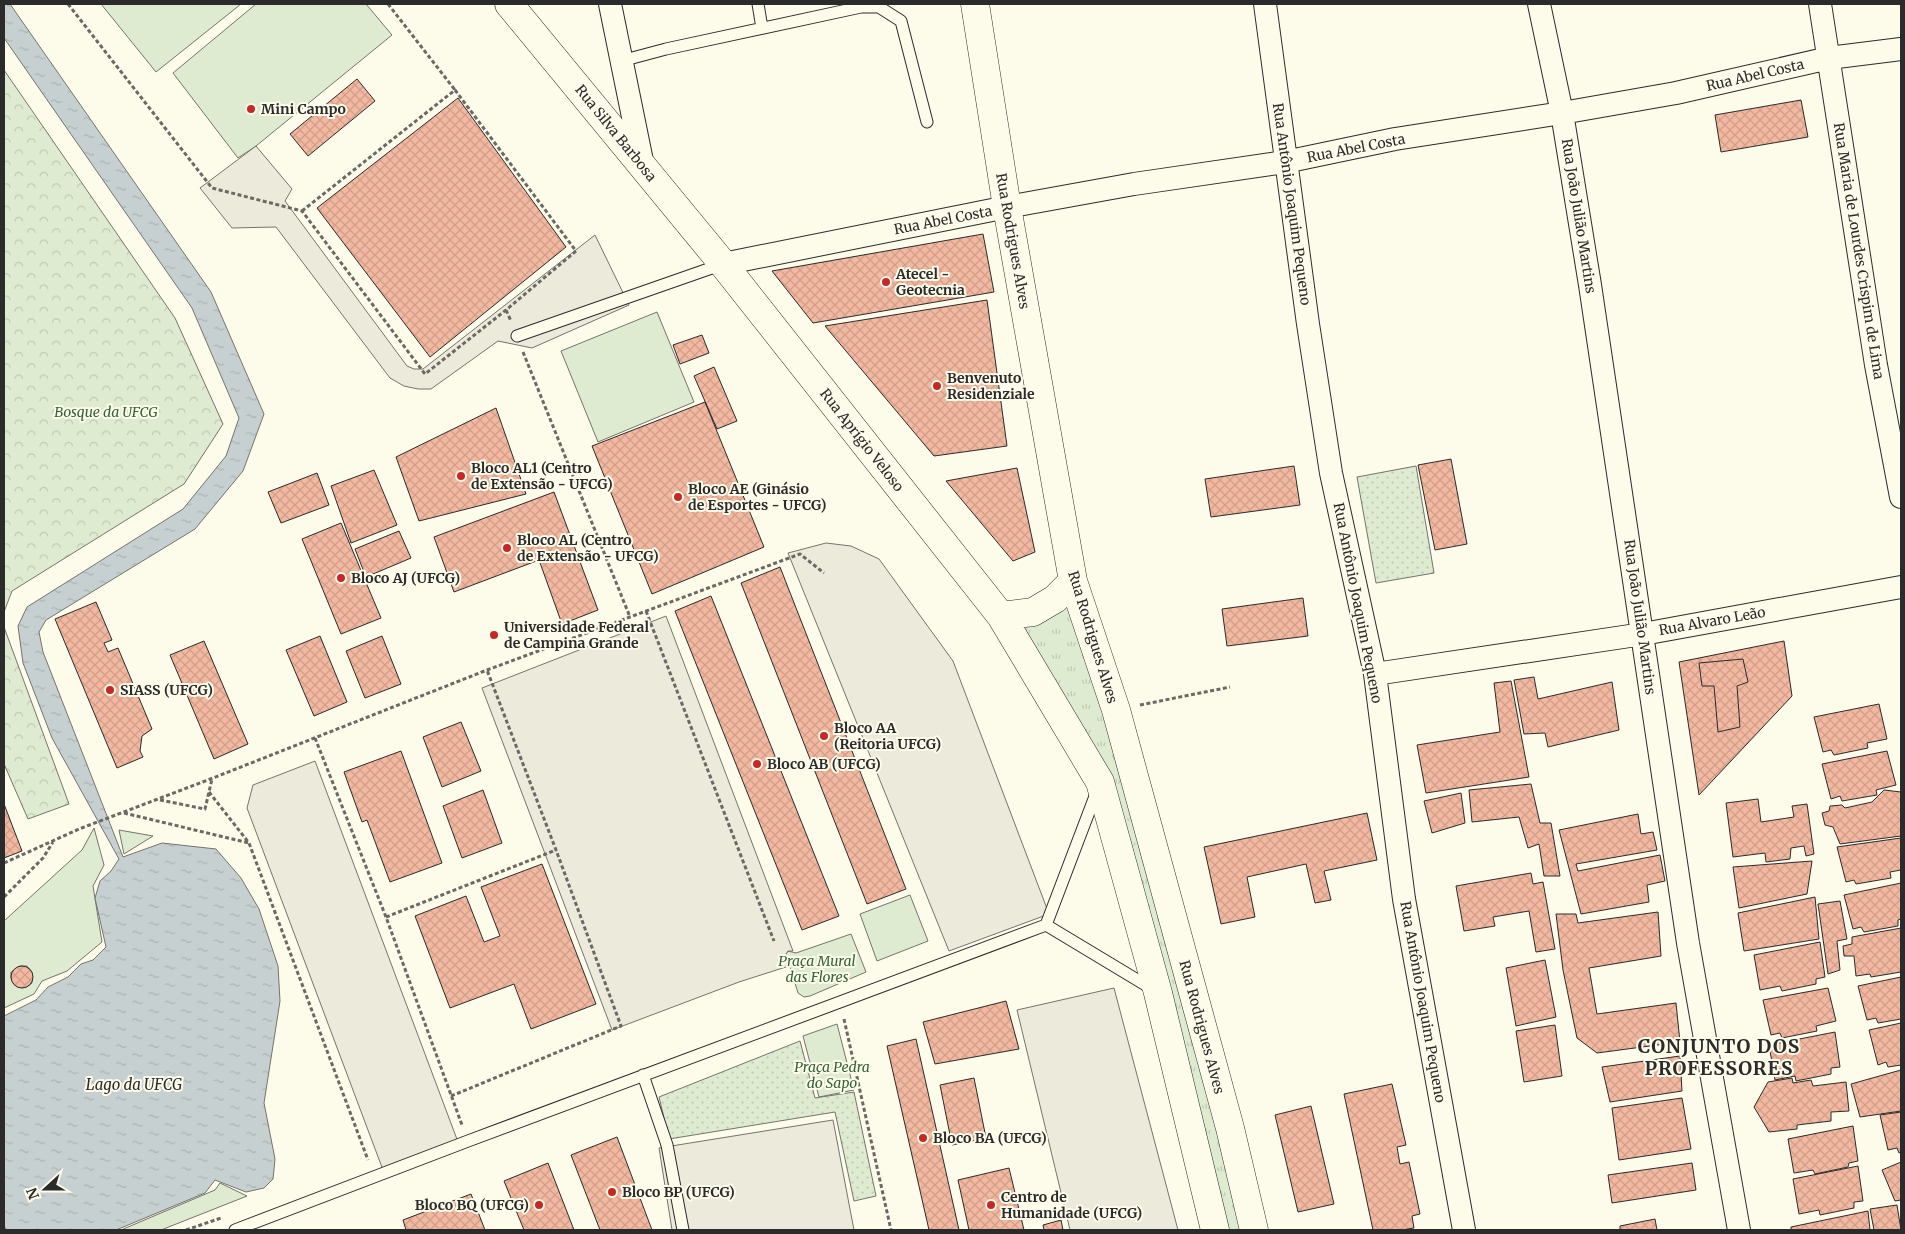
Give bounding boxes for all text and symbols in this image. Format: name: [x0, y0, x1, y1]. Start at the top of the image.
street label: Rua Abel Costa: [1704, 55, 1806, 95]
street label: Rua Silva Barbosa: [571, 81, 661, 185]
place label: Mini Campo: [261, 100, 346, 118]
street label: Rua Antônio Joaquim Pequeno: [1269, 102, 1315, 306]
marker: Mini Campo: [245, 103, 257, 115]
street label: Rua Maria de Lourdes Crispim de Lima: [1830, 121, 1888, 381]
street label: Rua Abel Costa: [1305, 130, 1407, 166]
street label: Rua João Julião Martins: [1558, 137, 1600, 295]
street label: Rua Rodrigues Alves: [992, 172, 1034, 310]
street label: Rua Abel Costa: [892, 202, 994, 238]
place label: Atecel - Geotecnia: [895, 265, 965, 299]
marker: Atecel - Geotecnia: [880, 276, 892, 288]
place label: Benvenuto Residenziale: [947, 369, 1035, 403]
marker: Benvenuto Residenziale: [931, 380, 943, 392]
street label: Rua Aprígio Veloso: [816, 385, 908, 495]
park label: Bosque da UFCG: [54, 403, 158, 421]
place label: Bloco AL1 (Centro de Extensão - UFCG): [471, 459, 613, 493]
marker: Bloco AL1 (Centro de Extensão - UFCG): [455, 470, 467, 482]
place label: Bloco AE (Ginásio de Esportes - UFCG): [688, 480, 826, 514]
marker: Bloco AE (Ginásio de Esportes - UFCG): [672, 491, 684, 503]
street label: Rua Antônio Joaquim Pequeno: [1330, 501, 1386, 705]
place label: Bloco AL (Centro de Extensão - UFCG): [517, 531, 659, 565]
street label: Rua João Julião Martins: [1620, 538, 1660, 696]
marker: Bloco AL (Centro de Extensão - UFCG): [501, 542, 513, 554]
place label: Bloco AJ (UFCG): [351, 569, 460, 587]
street label: Rua Rodrigues Alves: [1064, 569, 1122, 706]
marker: Bloco AJ (UFCG): [335, 572, 347, 584]
street label: Rua Alvaro Leão: [1657, 603, 1767, 639]
place label: Universidade Federal de Campina Grande: [504, 618, 649, 652]
marker: Universidade Federal de Campina Grande: [488, 629, 500, 641]
place label: SIASS (UFCG): [120, 681, 213, 699]
marker: SIASS (UFCG): [104, 684, 116, 696]
place label: Bloco AA (Reitoria UFCG): [834, 719, 941, 753]
marker: Bloco AA (Reitoria UFCG): [818, 730, 830, 742]
place label: Bloco AB (UFCG): [767, 755, 881, 773]
marker: Bloco AB (UFCG): [751, 758, 763, 770]
street label: Rua Antônio Joaquim Pequeno: [1396, 900, 1450, 1104]
park label: Praça Mural das Flores: [778, 952, 856, 986]
street label: Rua Rodrigues Alves: [1175, 958, 1229, 1096]
district label: CONJUNTO DOS PROFESSORES: [1638, 1034, 1800, 1080]
park label: Praça Pedra do Sapo: [794, 1058, 870, 1092]
water label: Lago da UFCG: [86, 1075, 182, 1094]
place label: Bloco BA (UFCG): [933, 1129, 1047, 1147]
marker: Bloco BA (UFCG): [917, 1132, 929, 1144]
north arrow: [20, 1164, 70, 1214]
place label: Bloco BP (UFCG): [622, 1183, 735, 1201]
text: N: [22, 1185, 43, 1202]
marker: Bloco BP (UFCG): [606, 1186, 618, 1198]
place label: Centro de Humanidade (UFCG): [1001, 1188, 1142, 1222]
place label: Bloco BQ (UFCG): [415, 1196, 529, 1214]
marker: Bloco BQ (UFCG): [533, 1199, 545, 1211]
marker: Centro de Humanidade (UFCG): [985, 1199, 997, 1211]

